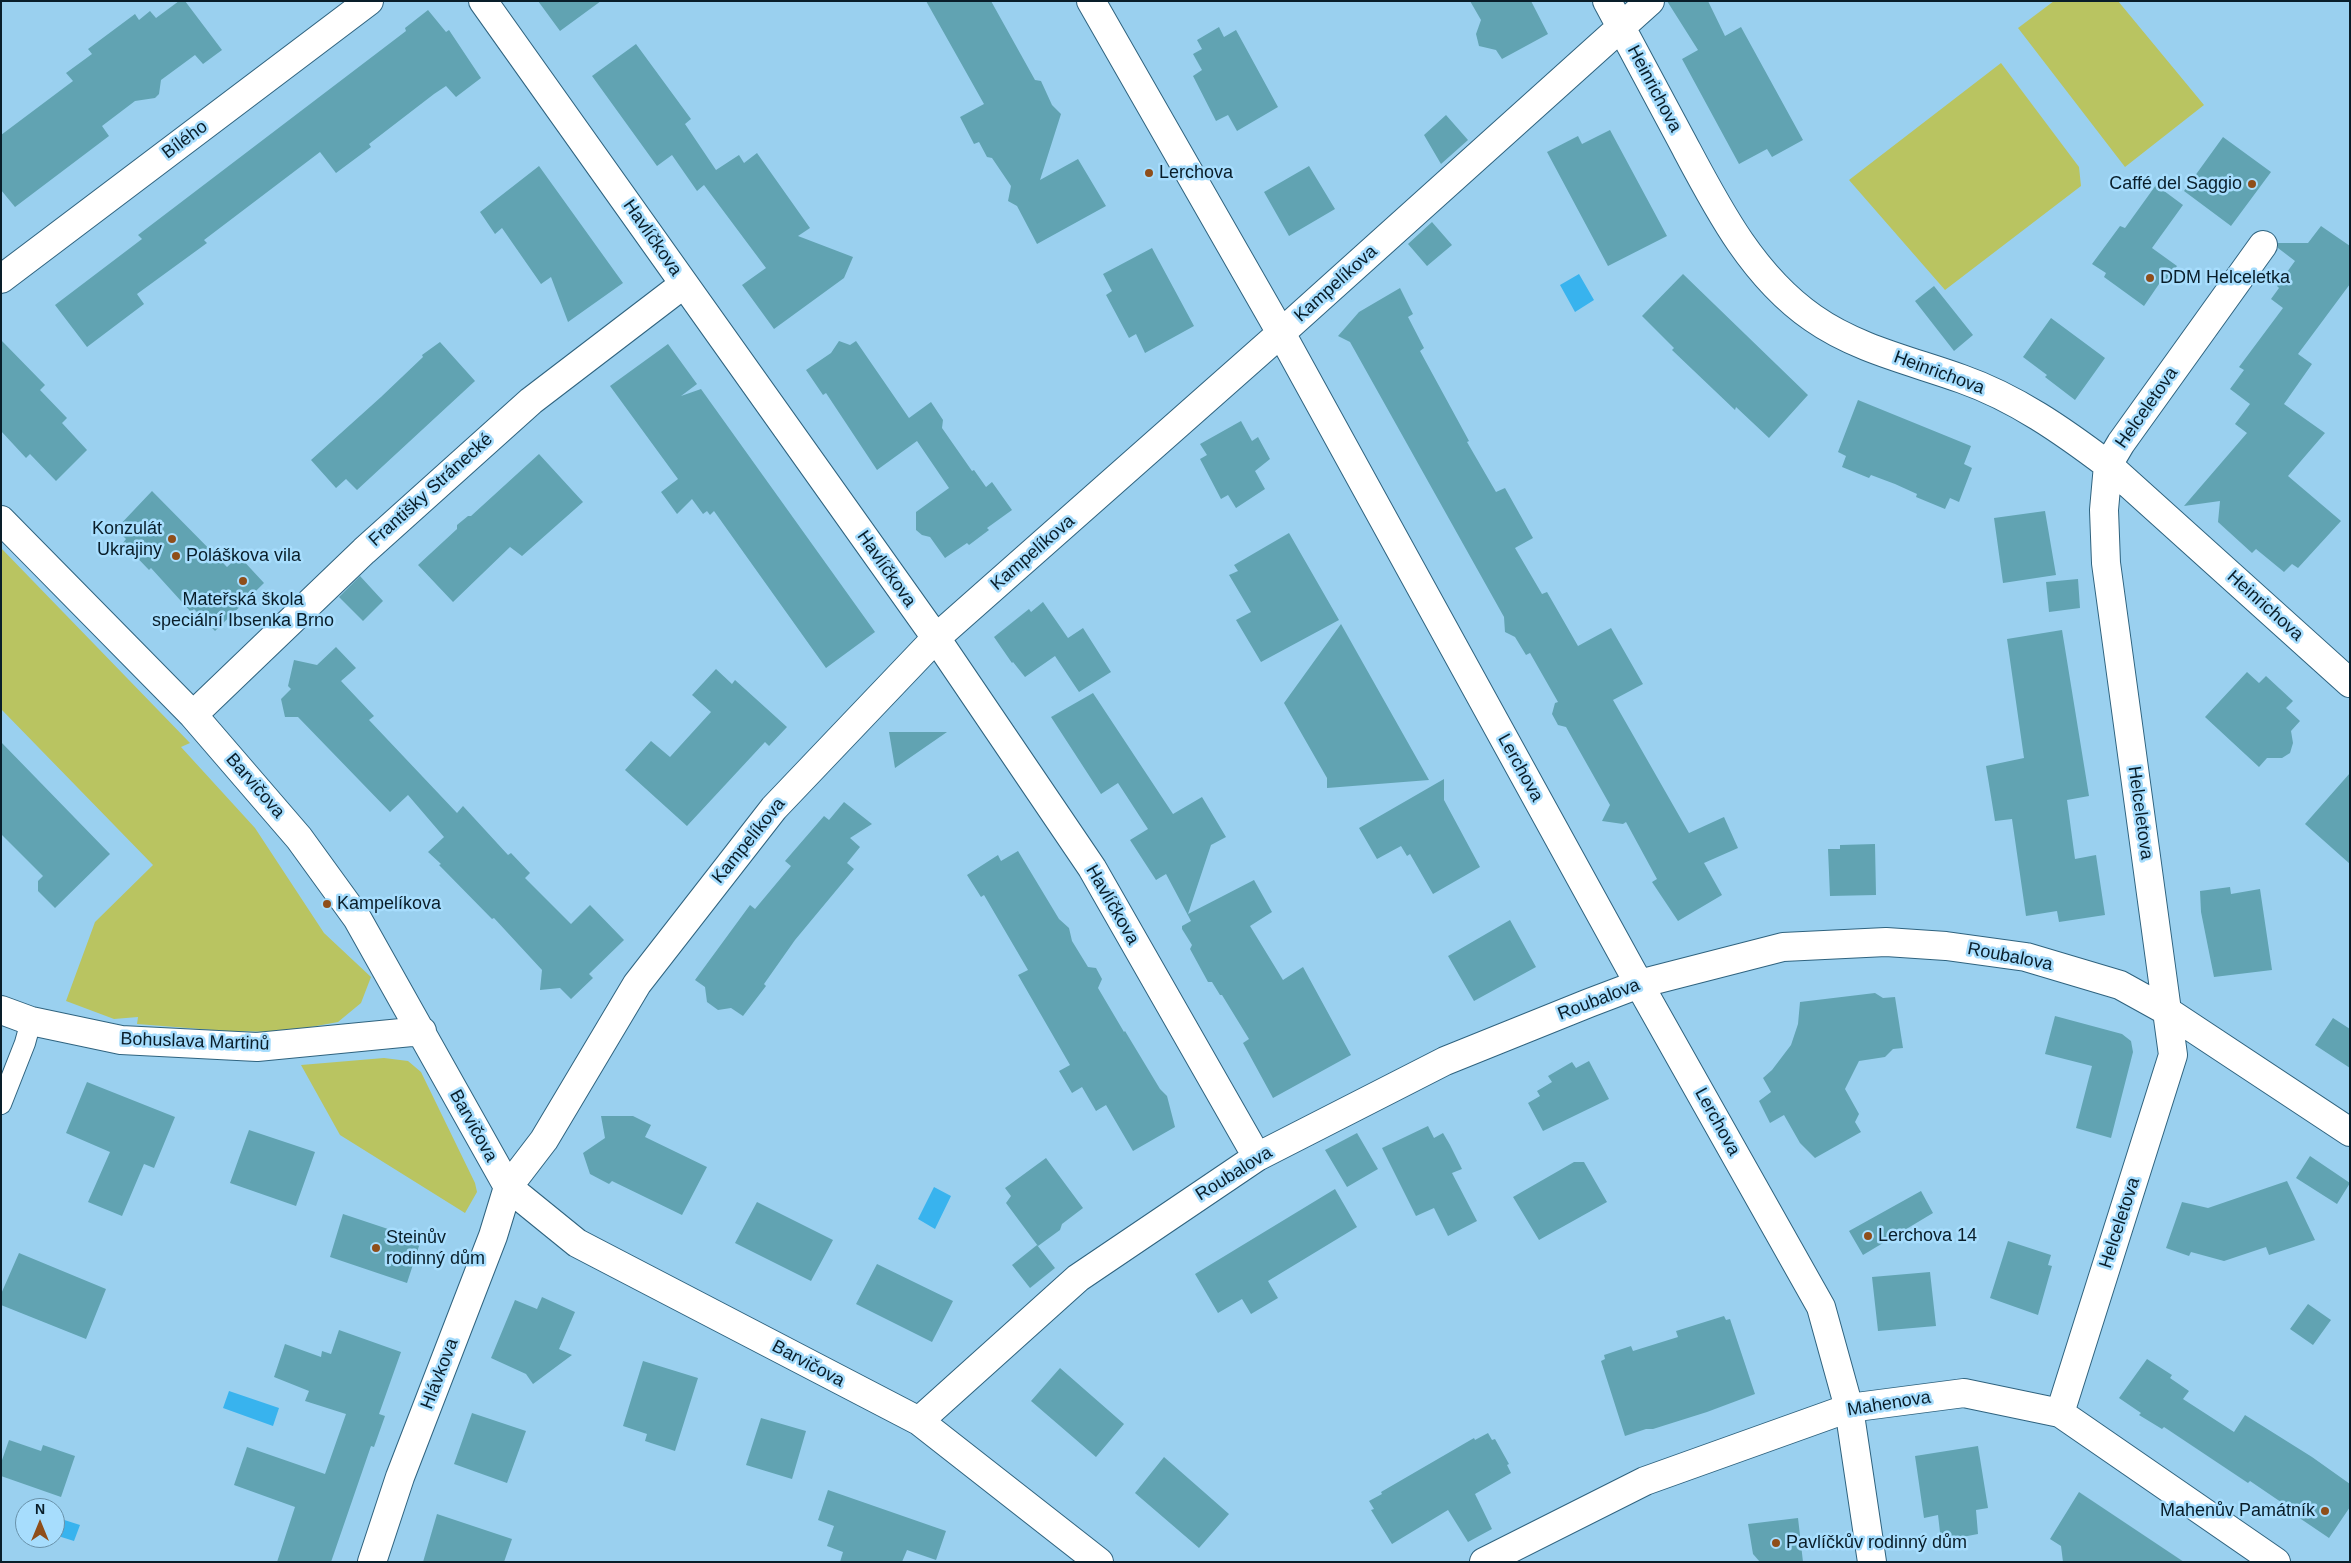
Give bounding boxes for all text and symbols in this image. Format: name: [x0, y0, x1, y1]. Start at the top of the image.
street label: Heinrichova: [1622, 42, 1686, 136]
street label: Bílého: [158, 116, 212, 164]
place label: Lerchova: [1159, 162, 1233, 184]
marker: Lerchova: [1143, 167, 1155, 179]
place label: Caffé del Saggio: [2109, 173, 2242, 195]
marker: Caffé del Saggio: [2246, 178, 2258, 190]
street label: Havlíčkova: [618, 196, 686, 280]
street label: Kampelíkova: [1290, 241, 1382, 327]
place label: DDM Helceletka: [2160, 267, 2290, 289]
marker: DDM Helceletka: [2144, 272, 2156, 284]
street label: Heinrichova: [1891, 347, 1987, 399]
street label: Helceletova: [2111, 363, 2183, 453]
street label: Františky Stránecké: [365, 429, 497, 551]
street label: Kampelíkova: [987, 511, 1079, 595]
place label: Konzulát Ukrajiny: [92, 518, 162, 560]
street label: Havlíčkova: [852, 527, 920, 611]
marker: Konzulát Ukrajiny: [166, 533, 178, 545]
place label: Poláškova vila: [186, 545, 301, 567]
marker: Poláškova vila: [170, 550, 182, 562]
street label: Heinrichova: [2222, 566, 2308, 646]
marker: Mateřská škola speciální Ibsenka Brno: [237, 575, 249, 587]
place label: Mateřská škola speciální Ibsenka Brno: [152, 589, 334, 632]
street label: Lerchova: [1493, 730, 1547, 806]
street label: Barvičova: [221, 749, 289, 823]
street label: Helceletova: [2123, 765, 2157, 861]
street label: Kampelíkova: [708, 794, 790, 888]
street label: Havlíčkova: [1081, 861, 1143, 949]
place label: Kampelíkova: [337, 893, 441, 915]
marker: Kampelíkova: [321, 898, 333, 910]
street label: Roubalova: [1966, 938, 2054, 976]
street label: Roubalova: [1555, 974, 1643, 1026]
street label: Bohuslava Martinů: [120, 1029, 270, 1055]
street label: Lerchova: [1690, 1084, 1744, 1160]
street label: Barvičova: [444, 1086, 502, 1166]
street label: Roubalova: [1192, 1142, 1276, 1206]
street label: Helceletova: [2095, 1175, 2145, 1271]
place label: Lerchova 14: [1878, 1225, 1977, 1247]
place label: Steinův rodinný dům: [386, 1227, 485, 1270]
marker: Lerchova 14: [1862, 1230, 1874, 1242]
marker: Steinův rodinný dům: [370, 1242, 382, 1254]
street label: Hlávkova: [417, 1336, 463, 1412]
street label: Barvičova: [768, 1336, 848, 1392]
street label: Mahenova: [1846, 1387, 1932, 1421]
north arrow: [15, 1498, 65, 1548]
place label: Mahenův Památník: [2160, 1500, 2315, 1522]
text: N: [35, 1501, 45, 1517]
marker: Mahenův Památník: [2319, 1505, 2331, 1517]
place label: Pavlíčkův rodinný dům: [1786, 1532, 1967, 1554]
marker: Pavlíčkův rodinný dům: [1770, 1537, 1782, 1549]

